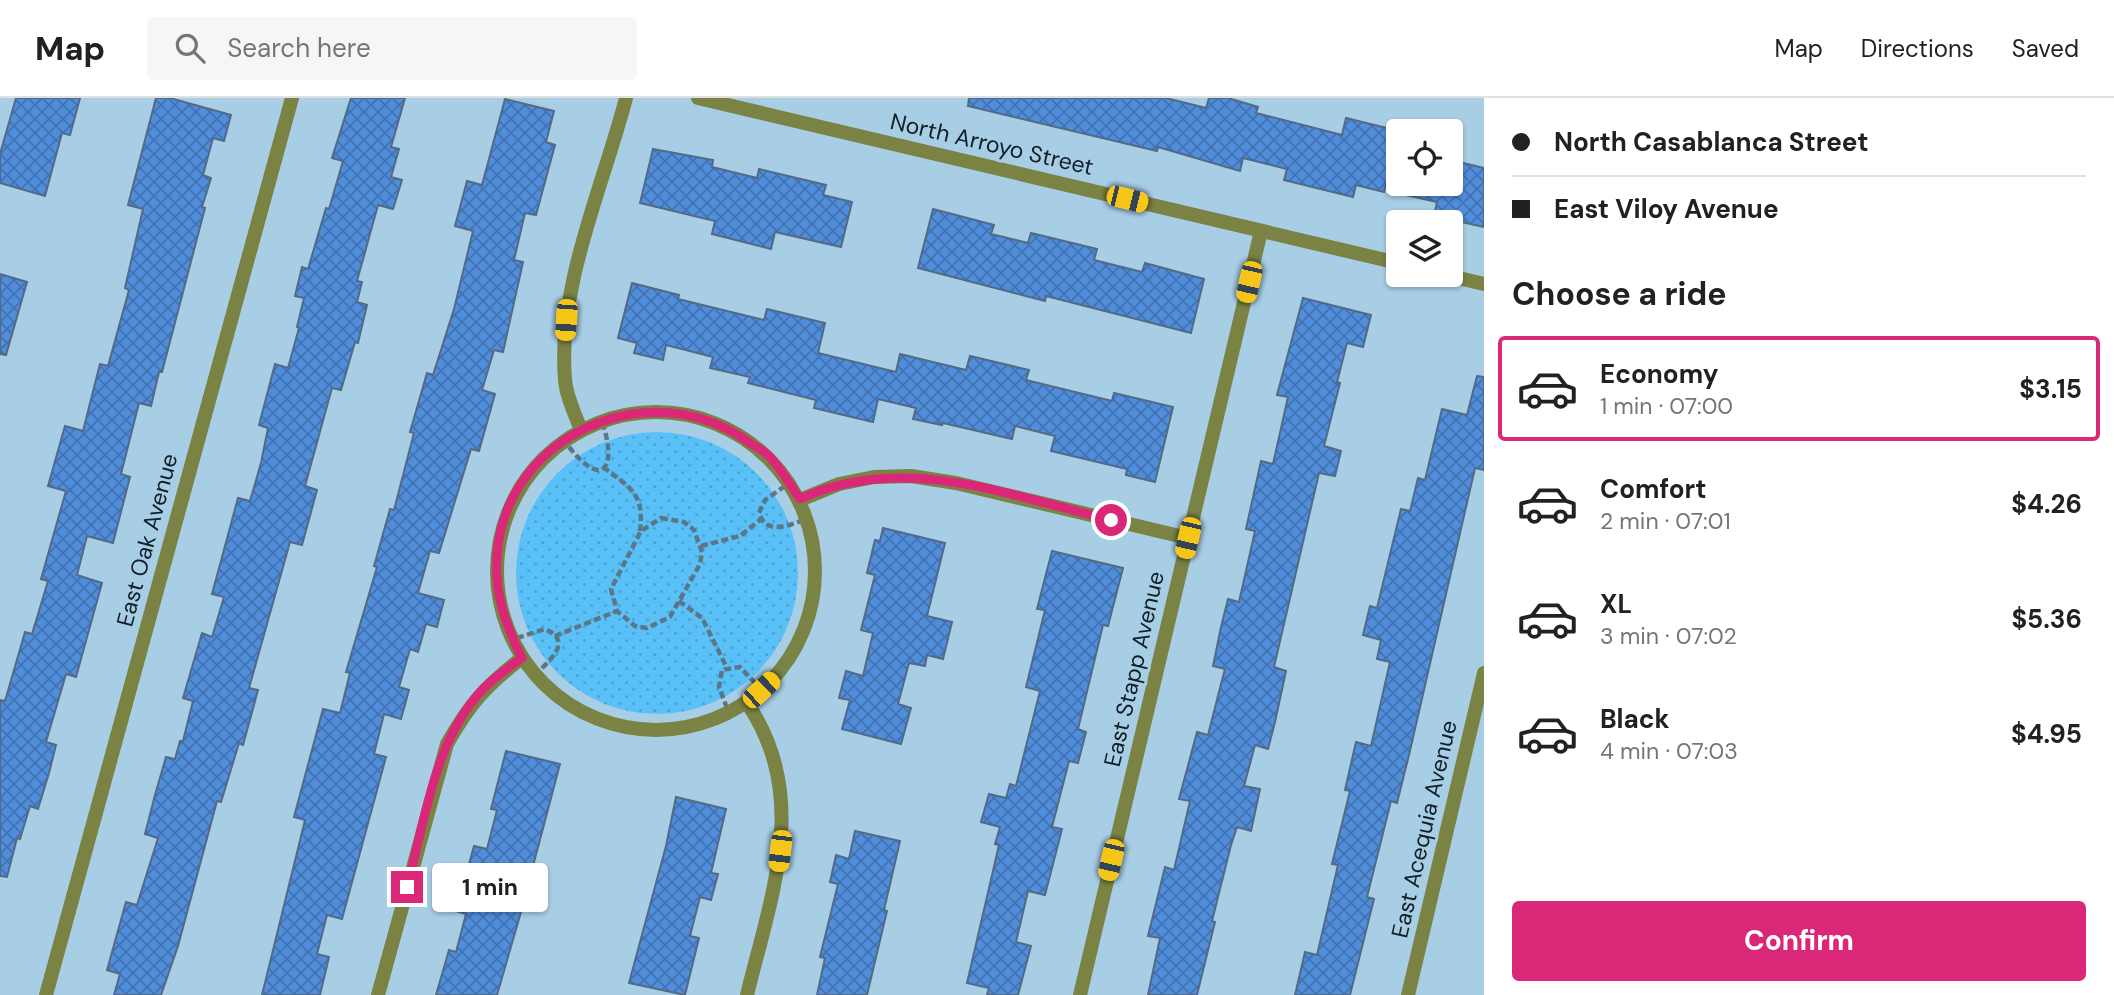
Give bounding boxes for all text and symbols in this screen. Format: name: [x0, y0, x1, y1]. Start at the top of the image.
search box: [147, 17, 637, 80]
text: Map: [35, 27, 105, 70]
icon: search: [171, 29, 209, 67]
text: Search here: [227, 31, 371, 65]
text: Map: [1775, 33, 1823, 64]
text: Directions: [1861, 33, 1974, 64]
text: Saved: [2012, 33, 2079, 64]
street label: North Arroyo Street: [887, 106, 1097, 182]
map controls: [1386, 119, 1463, 287]
button: locate: [1386, 119, 1463, 196]
text: North Casablanca Street: [1554, 125, 1869, 159]
car: [1105, 184, 1150, 214]
text: East Viloy Avenue: [1554, 192, 1779, 226]
button: layers: [1386, 210, 1463, 287]
car: [1235, 259, 1264, 305]
text: Choose a ride: [1512, 273, 1727, 315]
car: [555, 298, 578, 342]
icon: car: [1516, 357, 1579, 420]
text: Economy: [1600, 357, 1718, 391]
text: $3.15: [2019, 372, 2082, 406]
text: 1 min · 07:00: [1600, 391, 1733, 421]
street label: East Oak Avenue: [109, 450, 185, 630]
icon: car: [1516, 472, 1579, 535]
text: Comfort: [1600, 472, 1706, 506]
text: $4.26: [2011, 487, 2082, 521]
route start: [1095, 504, 1127, 536]
text: 2 min · 07:01: [1600, 506, 1731, 536]
car: [1174, 515, 1203, 561]
street label: East Stapp Avenue: [1097, 568, 1171, 770]
icon: car: [1516, 587, 1579, 650]
text: XL: [1600, 587, 1632, 621]
text: $5.36: [2011, 602, 2082, 636]
text: 3 min · 07:02: [1600, 621, 1737, 651]
car: [739, 668, 784, 712]
icon: car: [1516, 702, 1579, 765]
text: Black: [1600, 702, 1670, 736]
street label: East Acequia Avenue: [1384, 717, 1464, 941]
text: $4.95: [2011, 717, 2082, 751]
text: 4 min · 07:03: [1600, 736, 1738, 766]
car: [768, 829, 793, 873]
car: [1097, 837, 1126, 883]
callout: 1 min: [432, 862, 547, 912]
route end: [391, 871, 423, 903]
text: 1 min: [462, 872, 518, 902]
button: Confirm: [1512, 901, 2086, 981]

